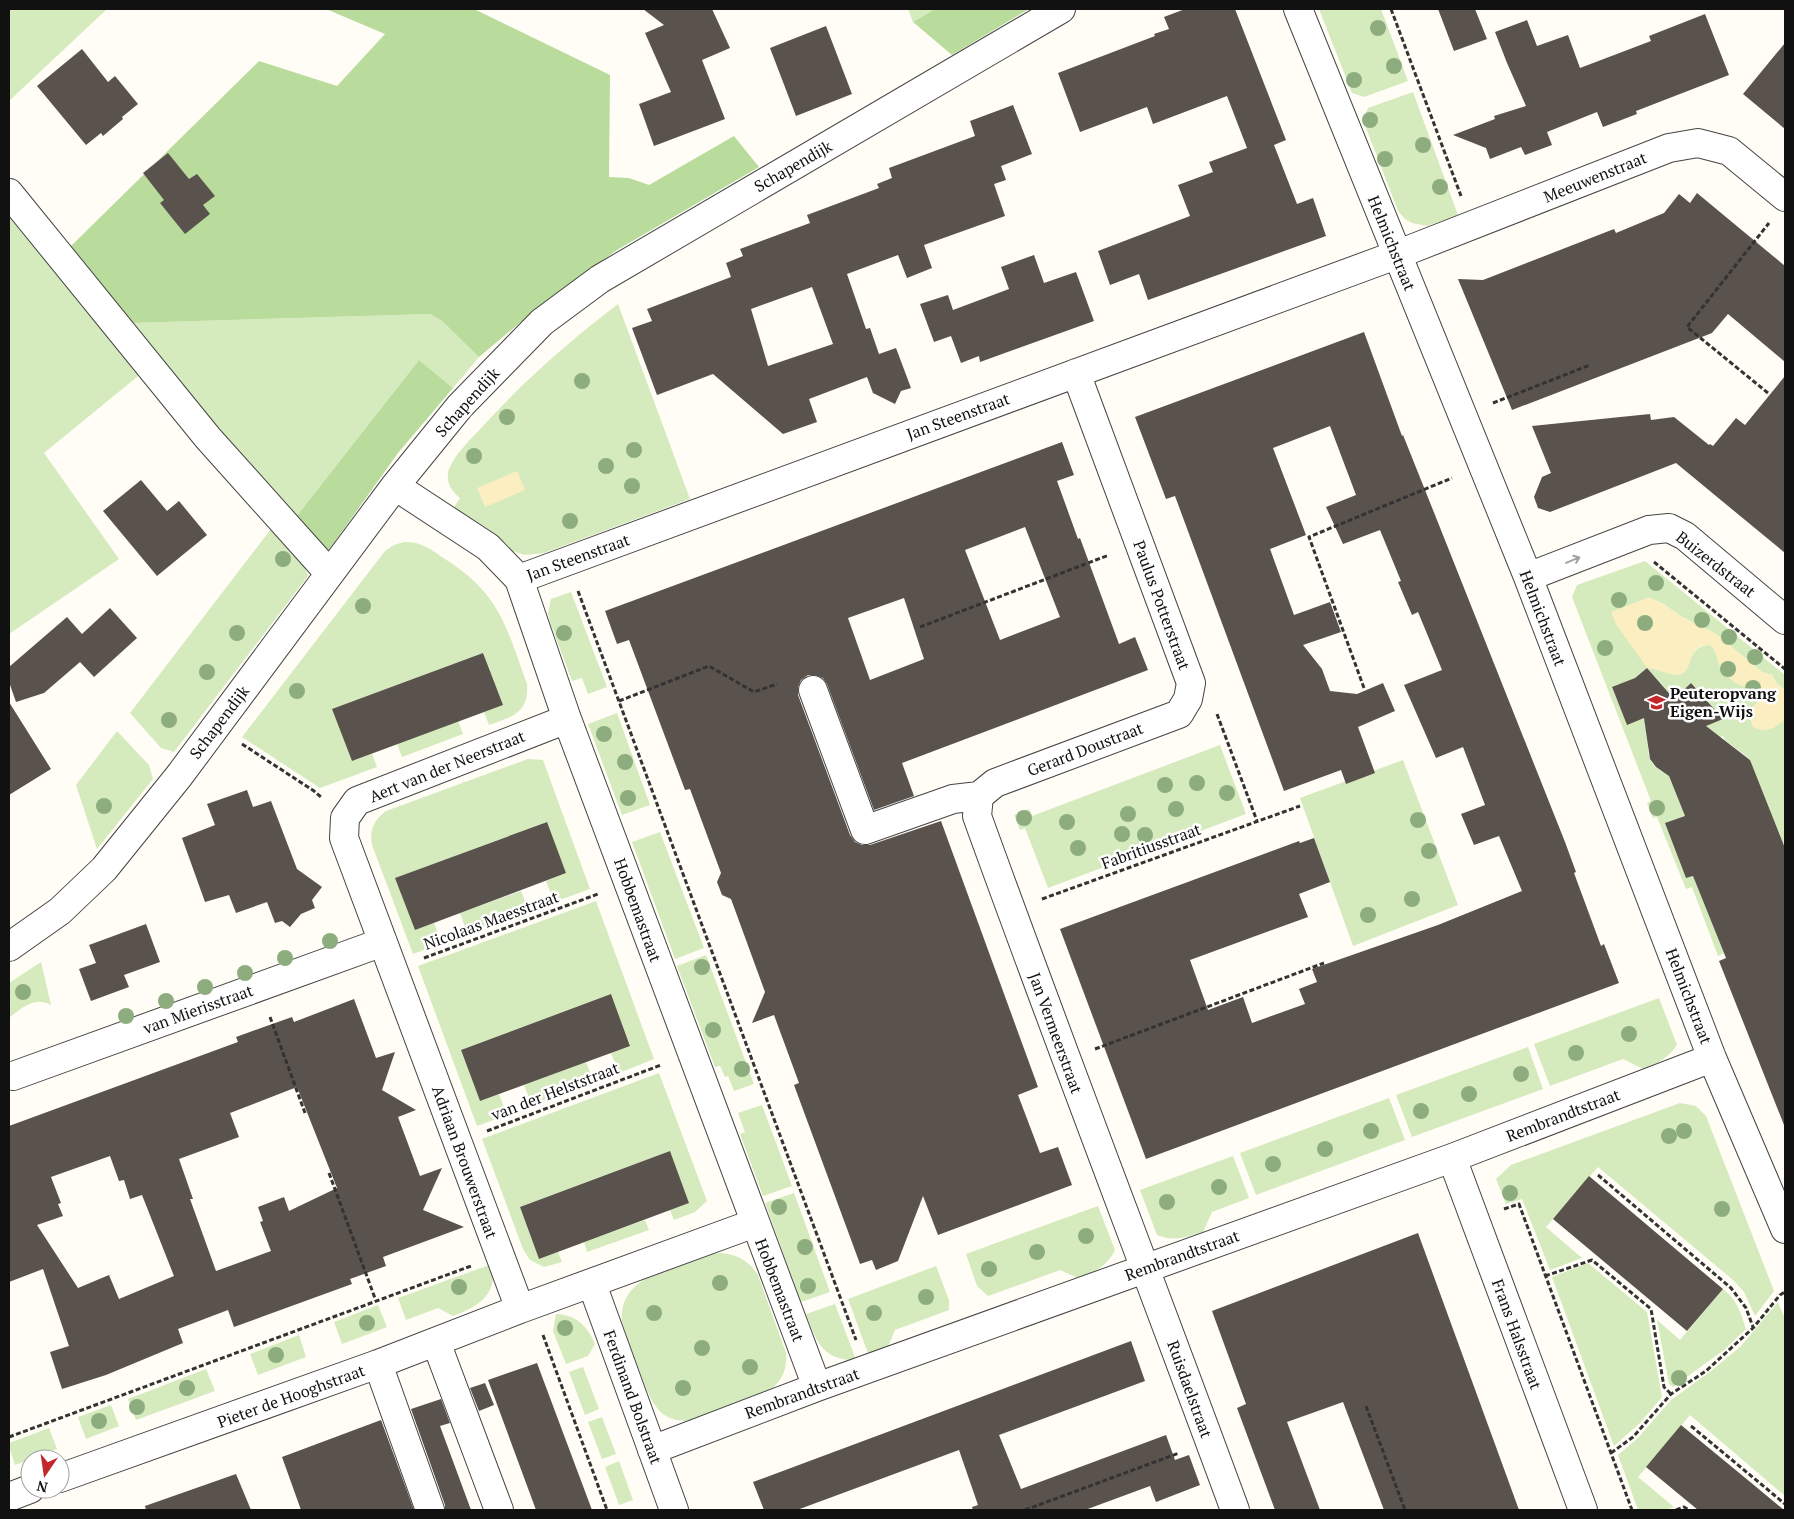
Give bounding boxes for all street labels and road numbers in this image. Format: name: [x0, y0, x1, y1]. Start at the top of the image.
street label: Schapendijk: [750, 134, 837, 197]
street label: Meeuwenstraat: [1540, 146, 1650, 208]
street label: Helmichstraat: [1363, 192, 1421, 294]
street label: Schapendijk: [430, 362, 505, 442]
street label: Jan Steenstraat: [903, 387, 1013, 445]
street label: Buizerdstraat: [1672, 526, 1760, 602]
street label: Jan Steenstraat: [523, 528, 633, 586]
street label: Paulus Potterstraat: [1128, 537, 1196, 673]
street label: Helmichstraat: [1515, 567, 1571, 669]
street label: Schapendijk: [184, 680, 254, 763]
street label: Gerard Doustraat: [1024, 717, 1146, 781]
street label: Aert van der Neerstraat: [366, 725, 528, 807]
street label: Fabritiusstraat: [1098, 818, 1204, 874]
street label: Hobbemastraat: [609, 855, 667, 965]
street label: Nicolaas Maesstraat: [420, 885, 562, 955]
street label: Helmichstraat: [1661, 945, 1717, 1047]
street label: Jan Vermeerstraat: [1024, 969, 1088, 1097]
street label: van Mierisstraat: [139, 979, 256, 1039]
street label: van der Helststraat: [487, 1057, 622, 1126]
street label: Adriaan Brouwerstraat: [427, 1083, 503, 1242]
street label: Rembrandtstraat: [1503, 1083, 1623, 1147]
street label: Rembrandtstraat: [1122, 1224, 1242, 1286]
street label: Hobbemastraat: [750, 1235, 810, 1345]
street label: Frans Halsstraat: [1487, 1276, 1547, 1392]
street label: Ferdinand Bolstraat: [599, 1327, 667, 1467]
street label: Ruisdaelstraat: [1162, 1337, 1218, 1441]
street label: Pieter de Hooghstraat: [214, 1359, 368, 1433]
street label: Rembrandtstraat: [742, 1362, 862, 1424]

